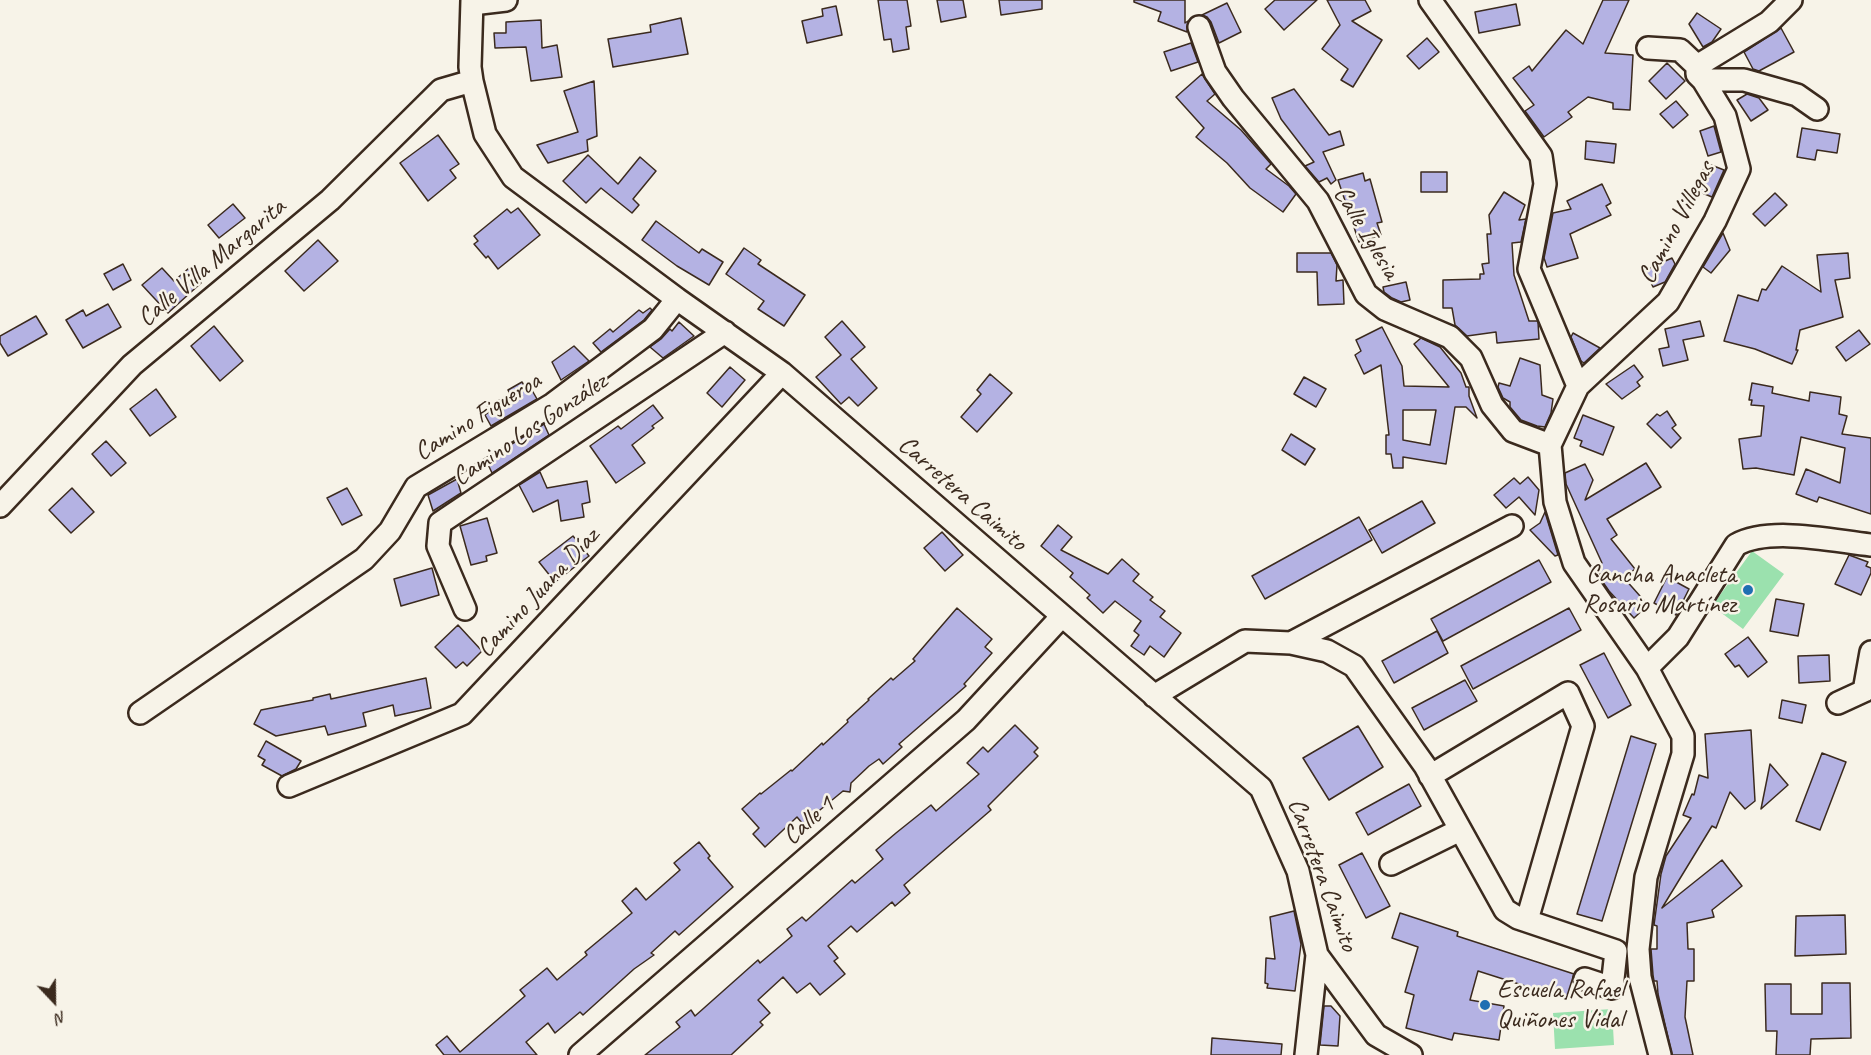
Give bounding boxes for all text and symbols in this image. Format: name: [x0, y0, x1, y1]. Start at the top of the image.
street label: Camino Villegas: [1632, 157, 1722, 289]
street label: Calle Iglesia: [1326, 180, 1406, 286]
street label: Calle Villa Margarita: [132, 192, 292, 334]
street label: Camino Figueroa: [409, 366, 547, 468]
street label: Camino Los González: [447, 367, 613, 493]
street label: Carretera Caimito: [891, 430, 1033, 558]
street label: Camino Juana Díaz: [470, 522, 606, 664]
place label: Cancha Anacleta Rosario Martínez: [1583, 559, 1736, 620]
marker: Cancha Anacleta Rosario Martínez: [1741, 583, 1755, 597]
street label: Calle 1: [777, 790, 841, 852]
street label: Carretera Caimito: [1280, 794, 1364, 956]
north arrow: [24, 971, 84, 1031]
place label: Escuela Rafael Quiñones Vidal: [1497, 974, 1624, 1036]
marker: Escuela Rafael Quiñones Vidal: [1478, 998, 1492, 1012]
text: N: [52, 1007, 69, 1029]

